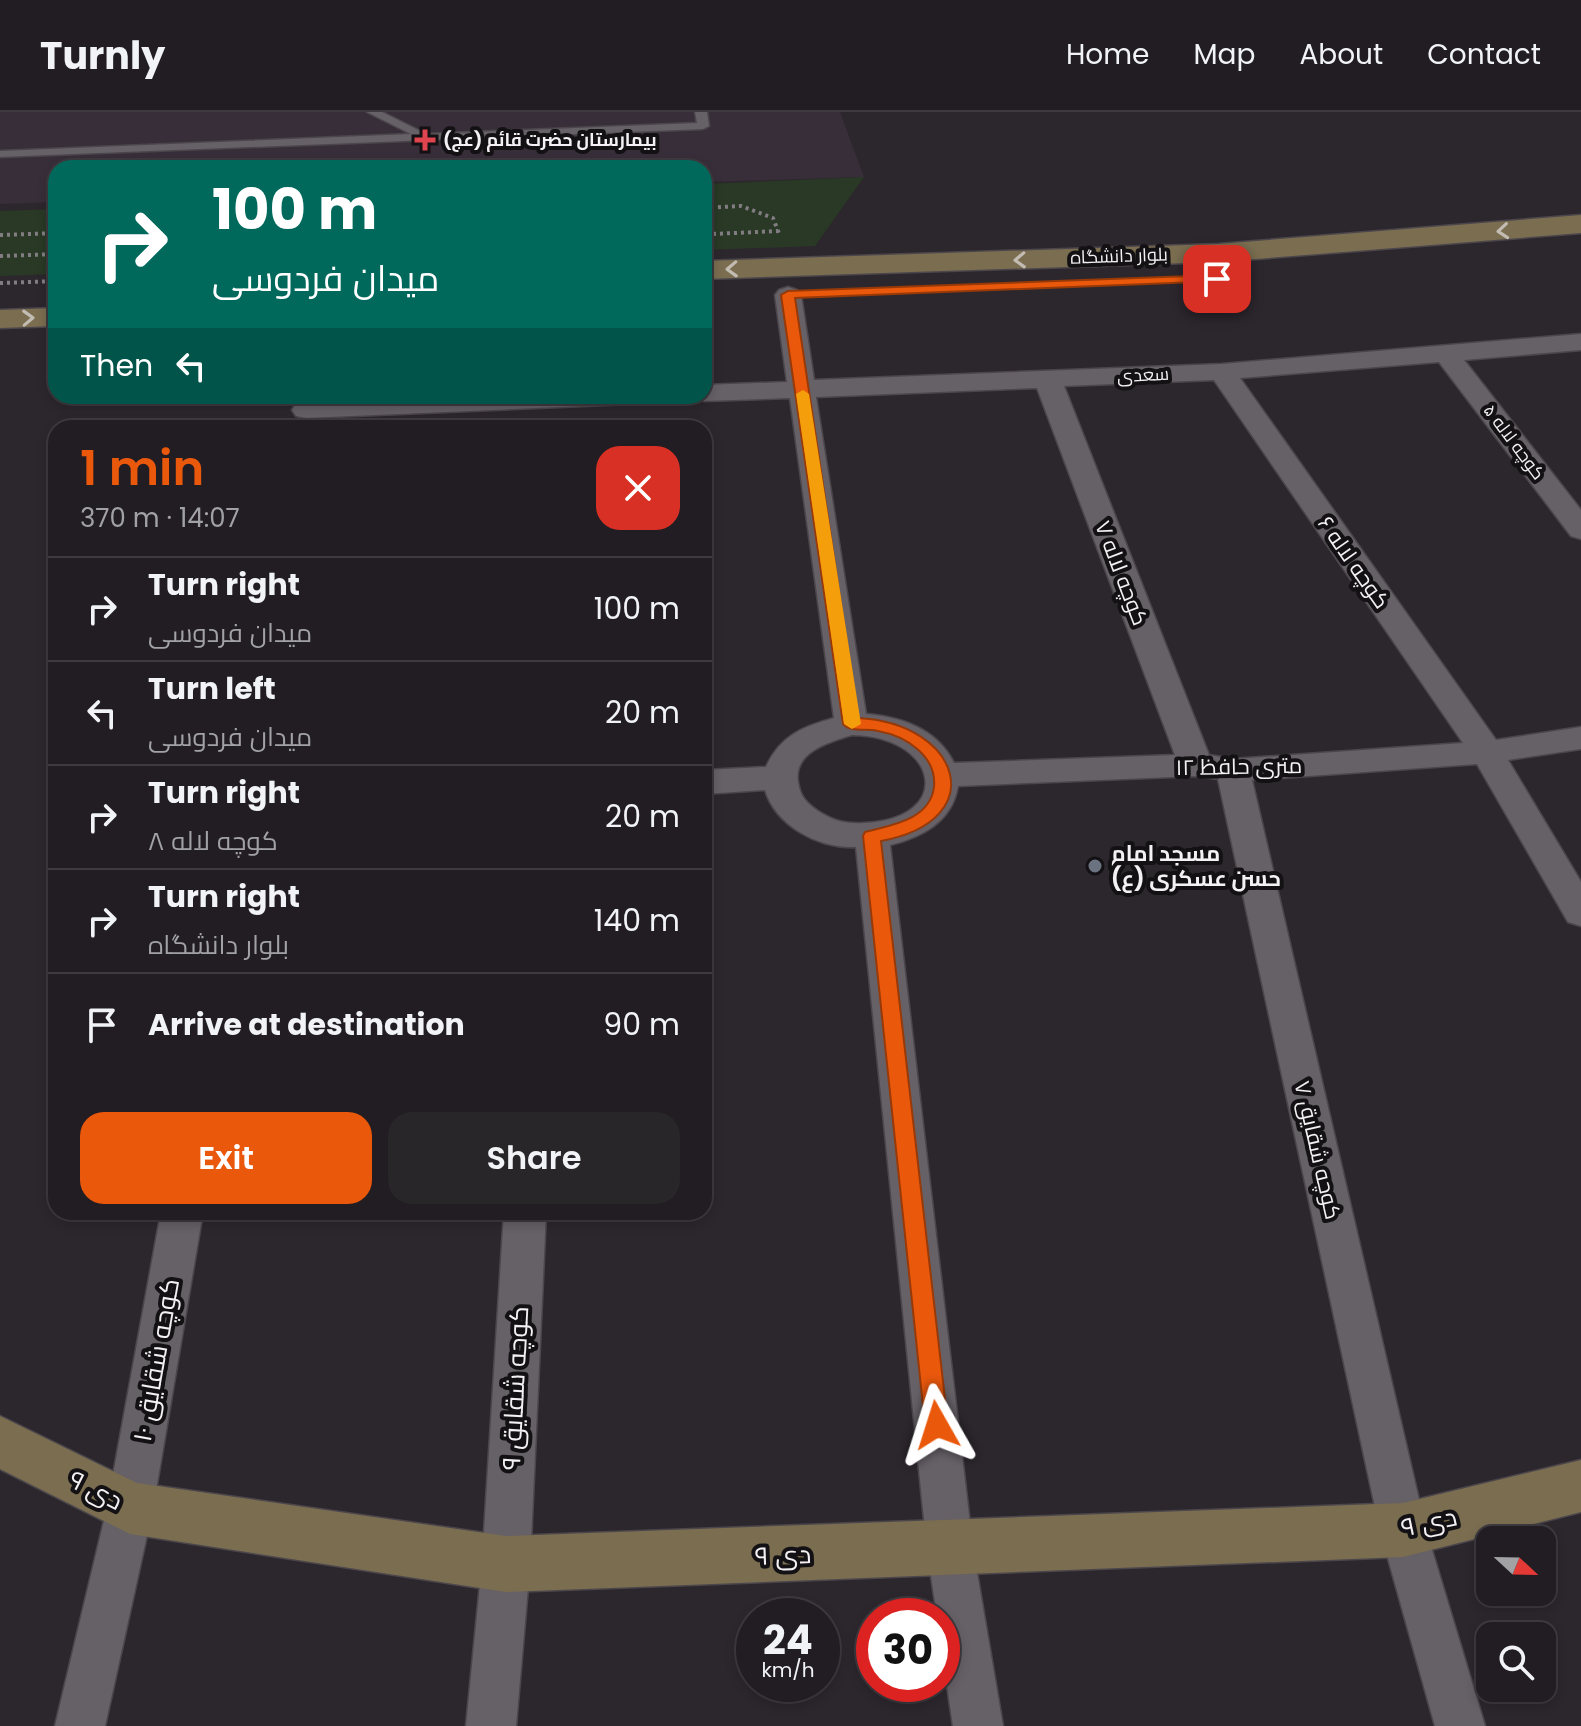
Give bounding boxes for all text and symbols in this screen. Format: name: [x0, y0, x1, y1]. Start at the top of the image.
text: Turnly: [40, 29, 165, 82]
text: Home: [1066, 35, 1149, 74]
text: Map: [1193, 35, 1255, 74]
text: About: [1299, 35, 1383, 74]
text: Contact: [1427, 35, 1541, 74]
place label: بیمارستان حضرت قائم (عج): [443, 127, 657, 152]
marker: بیمارستان حضرت قائم (عج): [414, 129, 436, 151]
text: 100 m: [212, 170, 377, 249]
icon: right: [80, 192, 184, 296]
one-way arrow: [1496, 222, 1509, 239]
street label: بلوار دانشگاه: [1070, 241, 1168, 270]
pin: [1183, 245, 1251, 313]
one-way arrow: [1013, 251, 1026, 268]
text: میدان فردوسی: [212, 253, 439, 304]
icon: arrive: [1195, 257, 1239, 301]
one-way arrow: [725, 260, 738, 277]
one-way arrow: [22, 309, 35, 326]
text: Then: [80, 344, 153, 387]
icon: left: [169, 344, 213, 388]
street label: سعدی: [1116, 361, 1170, 388]
street label: کوچه لاله ۵: [1478, 399, 1551, 485]
text: 1 min: [80, 435, 204, 502]
button: close: [596, 446, 680, 530]
text: 370 m · 14:07: [80, 500, 240, 536]
street label: کوچه لاله ۶: [1310, 510, 1397, 615]
street label: کوچه لاله ۷: [1087, 516, 1156, 630]
text: Turn right: [148, 563, 300, 606]
icon: right: [80, 587, 124, 631]
text: 100 m: [594, 587, 680, 630]
text: میدان فردوسی: [148, 615, 312, 651]
text: Turn left: [148, 667, 276, 710]
icon: left: [80, 691, 124, 735]
text: 20 m: [605, 691, 680, 734]
text: میدان فردوسی: [148, 719, 312, 755]
street label: ۱۲ متری حافظ: [1175, 750, 1303, 783]
text: Turn right: [148, 771, 300, 814]
icon: right: [80, 795, 124, 839]
text: 20 m: [605, 795, 680, 838]
text: کوچه لاله ۸: [148, 823, 278, 859]
place label: مسجد امام حسن عسکری (ع): [1111, 838, 1281, 894]
marker: مسجد امام حسن عسکری (ع): [1086, 857, 1104, 875]
text: Turn right: [148, 875, 300, 918]
icon: right: [80, 899, 124, 943]
text: 140 m: [594, 899, 680, 942]
text: بلوار دانشگاه: [148, 927, 289, 963]
icon: arrive: [80, 1003, 124, 1047]
text: Arrive at destination: [148, 1003, 465, 1046]
text: 90 m: [603, 1003, 680, 1046]
street label: کوچه شقایق ۷: [1287, 1078, 1348, 1222]
button: Exit: [80, 1112, 372, 1204]
button: Share: [388, 1112, 680, 1204]
street label: کوچه شقایق ۱۰: [124, 1276, 188, 1444]
street label: کوچه شقایق ۹: [493, 1305, 537, 1471]
position arrow: [895, 1383, 979, 1467]
street label: ۹ دی: [63, 1461, 129, 1519]
street label: ۹ دی: [1398, 1499, 1460, 1545]
north arrow: [1476, 1526, 1556, 1606]
map controls: [1476, 1526, 1556, 1702]
street label: ۹ دی: [754, 1536, 812, 1574]
speed limit sign: 30: [856, 1598, 960, 1702]
text: 24: [763, 1612, 813, 1668]
button: search: [1476, 1622, 1556, 1702]
text: km/h: [761, 1656, 815, 1684]

